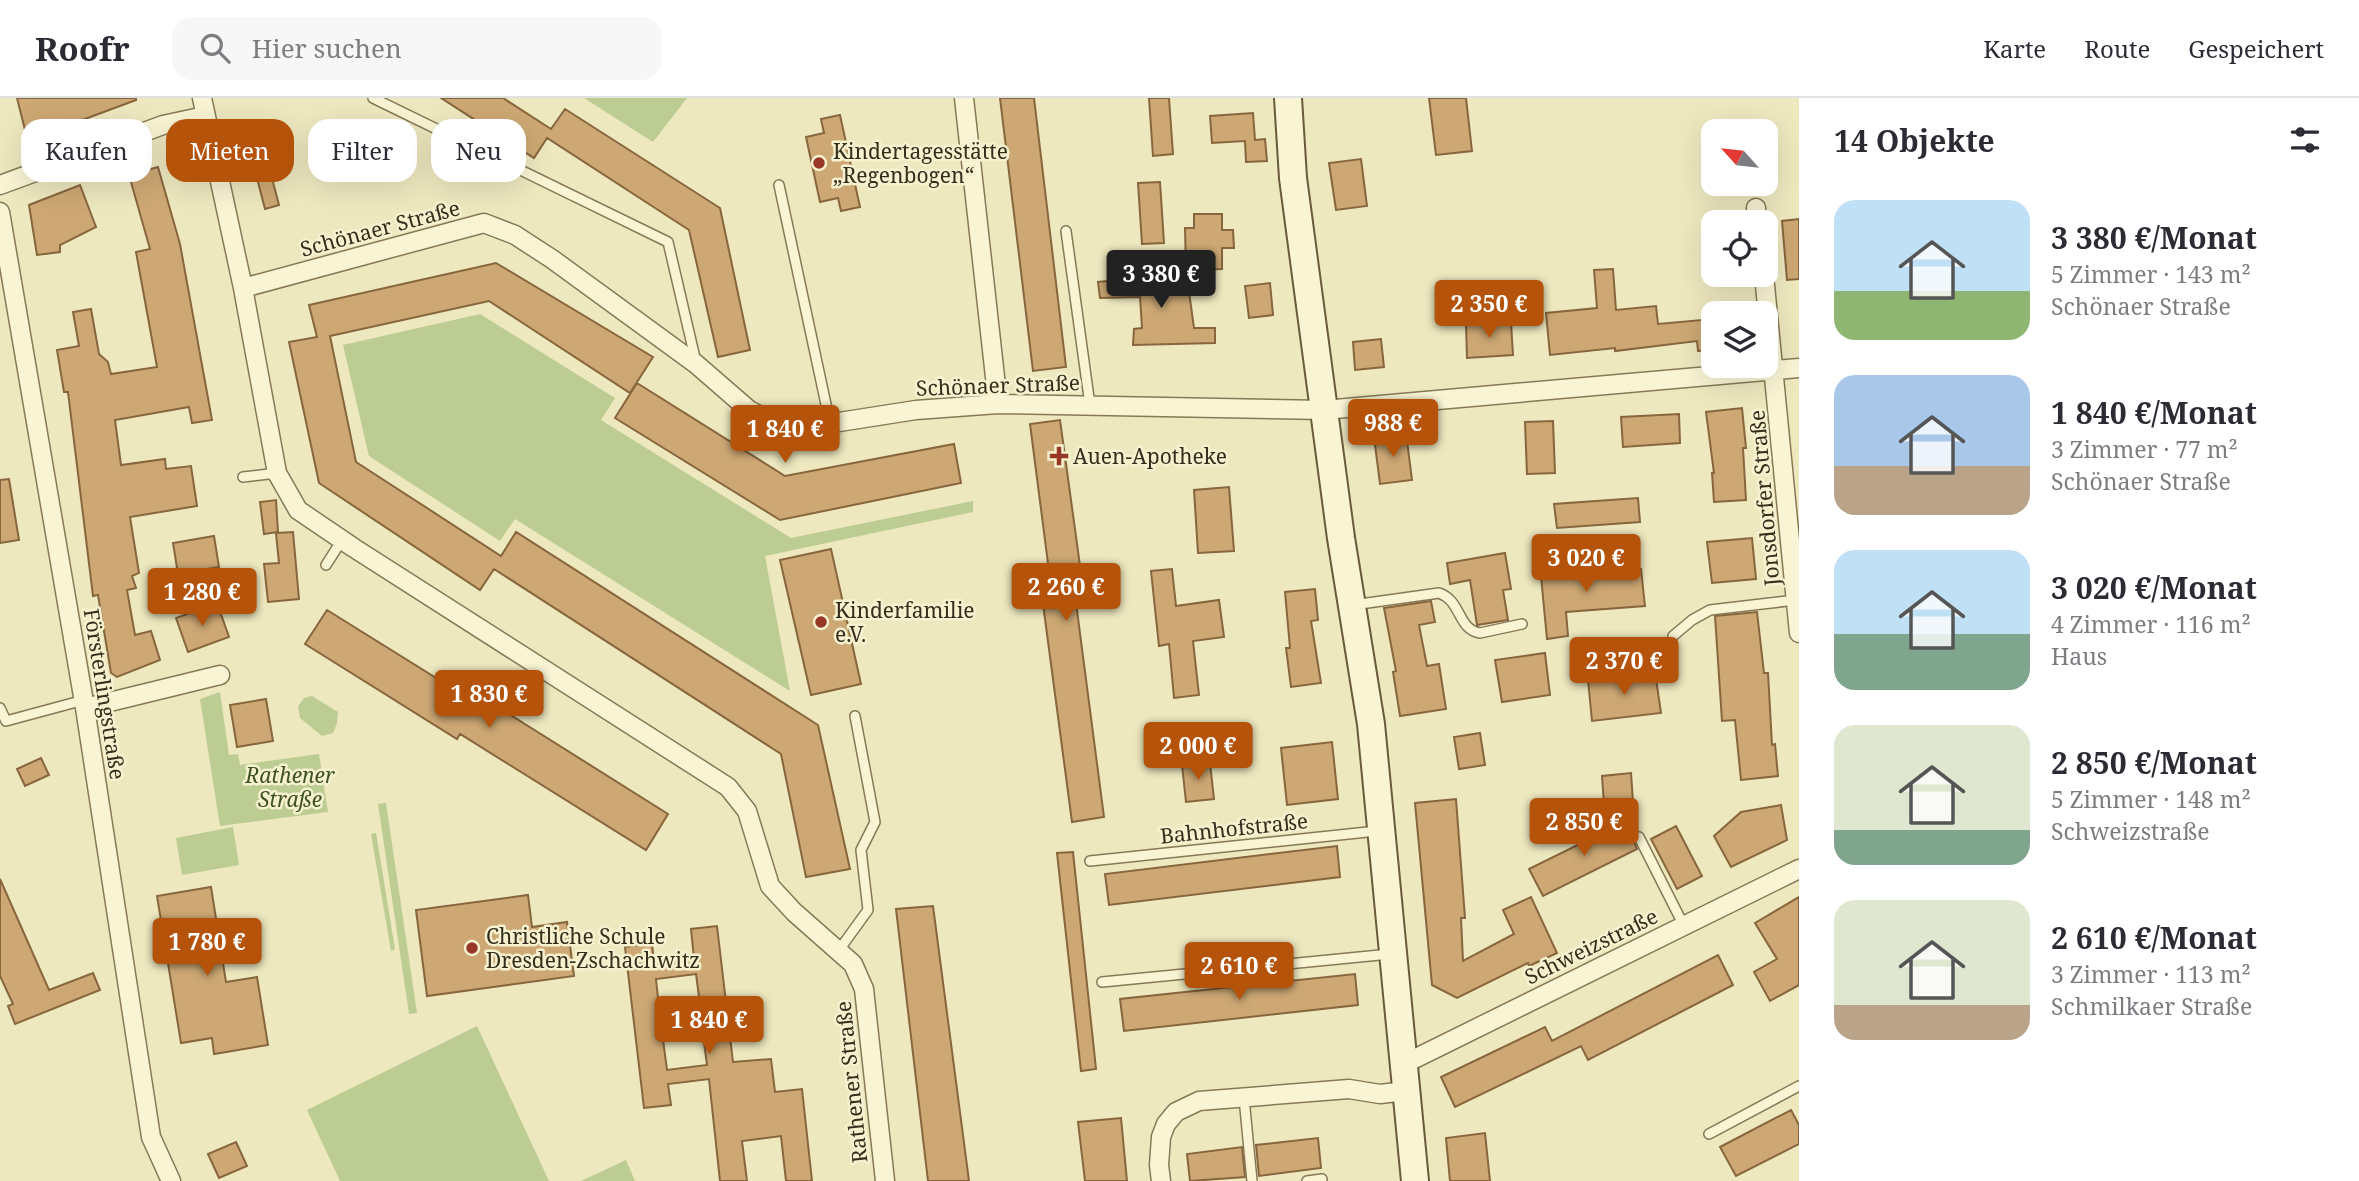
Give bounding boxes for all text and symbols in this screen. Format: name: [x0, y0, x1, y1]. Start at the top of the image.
search box: [172, 17, 662, 80]
text: Roofr: [35, 26, 130, 71]
icon: search: [196, 29, 234, 67]
text: Hier suchen: [252, 30, 402, 66]
text: Karte: [1983, 32, 2046, 65]
text: Route: [2084, 32, 2150, 65]
text: Gespeichert: [2188, 32, 2324, 65]
chip: Kaufen: [21, 119, 152, 182]
chip: Mieten: [166, 119, 294, 182]
chip: Filter: [308, 119, 417, 182]
chip: Neu: [431, 119, 526, 182]
north arrow: [1701, 119, 1778, 196]
map controls: [1701, 119, 1778, 378]
text: 14 Objekte: [1834, 120, 1995, 161]
icon: filters: [2286, 121, 2324, 159]
place label: Kindertagesstätte „Regenbogen“: [833, 137, 1008, 189]
marker: Kindertagesstätte „Regenbogen“: [811, 155, 827, 171]
street label: Schönaer Straße: [297, 193, 463, 263]
button: locate: [1701, 210, 1778, 287]
text: 3 380 €/Monat: [2051, 217, 2257, 258]
icon: home: [1890, 228, 1974, 312]
pin: 3 380 €: [1096, 250, 1226, 310]
text: 3 380 €: [1123, 257, 1199, 289]
text: 5 Zimmer · 143 m²: [2051, 258, 2251, 290]
pin: 2 350 €: [1424, 280, 1554, 340]
text: 2 350 €: [1451, 287, 1527, 319]
text: Schönaer Straße: [2051, 290, 2231, 322]
button: layers: [1701, 301, 1778, 378]
street label: Schönaer Straße: [916, 368, 1080, 402]
text: 1 840 €/Monat: [2051, 392, 2257, 433]
pin: 988 €: [1344, 400, 1442, 459]
icon: home: [1890, 403, 1974, 487]
pin: 1 840 €: [720, 406, 850, 465]
text: 988 €: [1364, 406, 1422, 438]
street label: Jonsdorfer Straße: [1742, 409, 1786, 588]
text: 1 840 €: [747, 412, 823, 444]
text: 3 Zimmer · 77 m²: [2051, 433, 2238, 465]
place label: Auen-Apotheke: [1073, 442, 1227, 470]
marker: Auen-Apotheke: [1051, 448, 1067, 464]
text: Schönaer Straße: [2051, 465, 2231, 497]
pin: 3 020 €: [1521, 534, 1651, 594]
text: 3 020 €: [1548, 541, 1624, 573]
pin: 2 260 €: [1001, 564, 1131, 623]
text: 3 020 €/Monat: [2051, 567, 2257, 608]
pin: 1 280 €: [137, 568, 267, 628]
text: 2 260 €: [1028, 570, 1104, 602]
text: 1 280 €: [164, 575, 240, 607]
icon: home: [1890, 578, 1974, 662]
place label: Kinderfamilie e.V.: [835, 596, 975, 648]
street label: Försterlingstraße: [78, 607, 132, 781]
text: 4 Zimmer · 116 m²: [2051, 608, 2251, 640]
marker: Kinderfamilie e.V.: [813, 614, 829, 630]
pin: 2 370 €: [1559, 638, 1689, 697]
text: Haus: [2051, 640, 2107, 672]
text: 2 370 €: [1586, 644, 1662, 676]
pin: 1 830 €: [424, 670, 554, 730]
text: 1 830 €: [451, 677, 527, 709]
pin: 2 000 €: [1133, 722, 1263, 782]
text: 2 000 €: [1160, 729, 1236, 761]
text: 2 850 €/Monat: [2051, 742, 2257, 783]
icon: home: [1890, 753, 1974, 837]
park label: Rathener Straße: [244, 761, 335, 813]
text: 5 Zimmer · 148 m²: [2051, 783, 2251, 815]
pin: 2 850 €: [1519, 798, 1649, 858]
text: 2 850 €: [1546, 805, 1622, 837]
street label: Bahnhofstraße: [1159, 806, 1309, 850]
text: Schweizstraße: [2051, 815, 2210, 847]
street label: Schweizstraße: [1520, 902, 1662, 990]
text: 2 610 €/Monat: [2051, 917, 2257, 958]
pin: 1 780 €: [142, 918, 272, 978]
place label: Christliche Schule Dresden-Zschachwitz: [486, 922, 700, 974]
text: 1 780 €: [169, 925, 245, 957]
icon: home: [1890, 928, 1974, 1012]
marker: Christliche Schule Dresden-Zschachwitz: [464, 940, 480, 956]
pin: 2 610 €: [1174, 942, 1304, 1002]
text: 2 610 €: [1201, 949, 1277, 981]
text: 3 Zimmer · 113 m²: [2051, 958, 2251, 990]
text: Schmilkaer Straße: [2051, 990, 2252, 1022]
pin: 1 840 €: [644, 996, 774, 1056]
street label: Rathener Straße: [829, 1000, 873, 1164]
text: 1 840 €: [671, 1003, 747, 1035]

